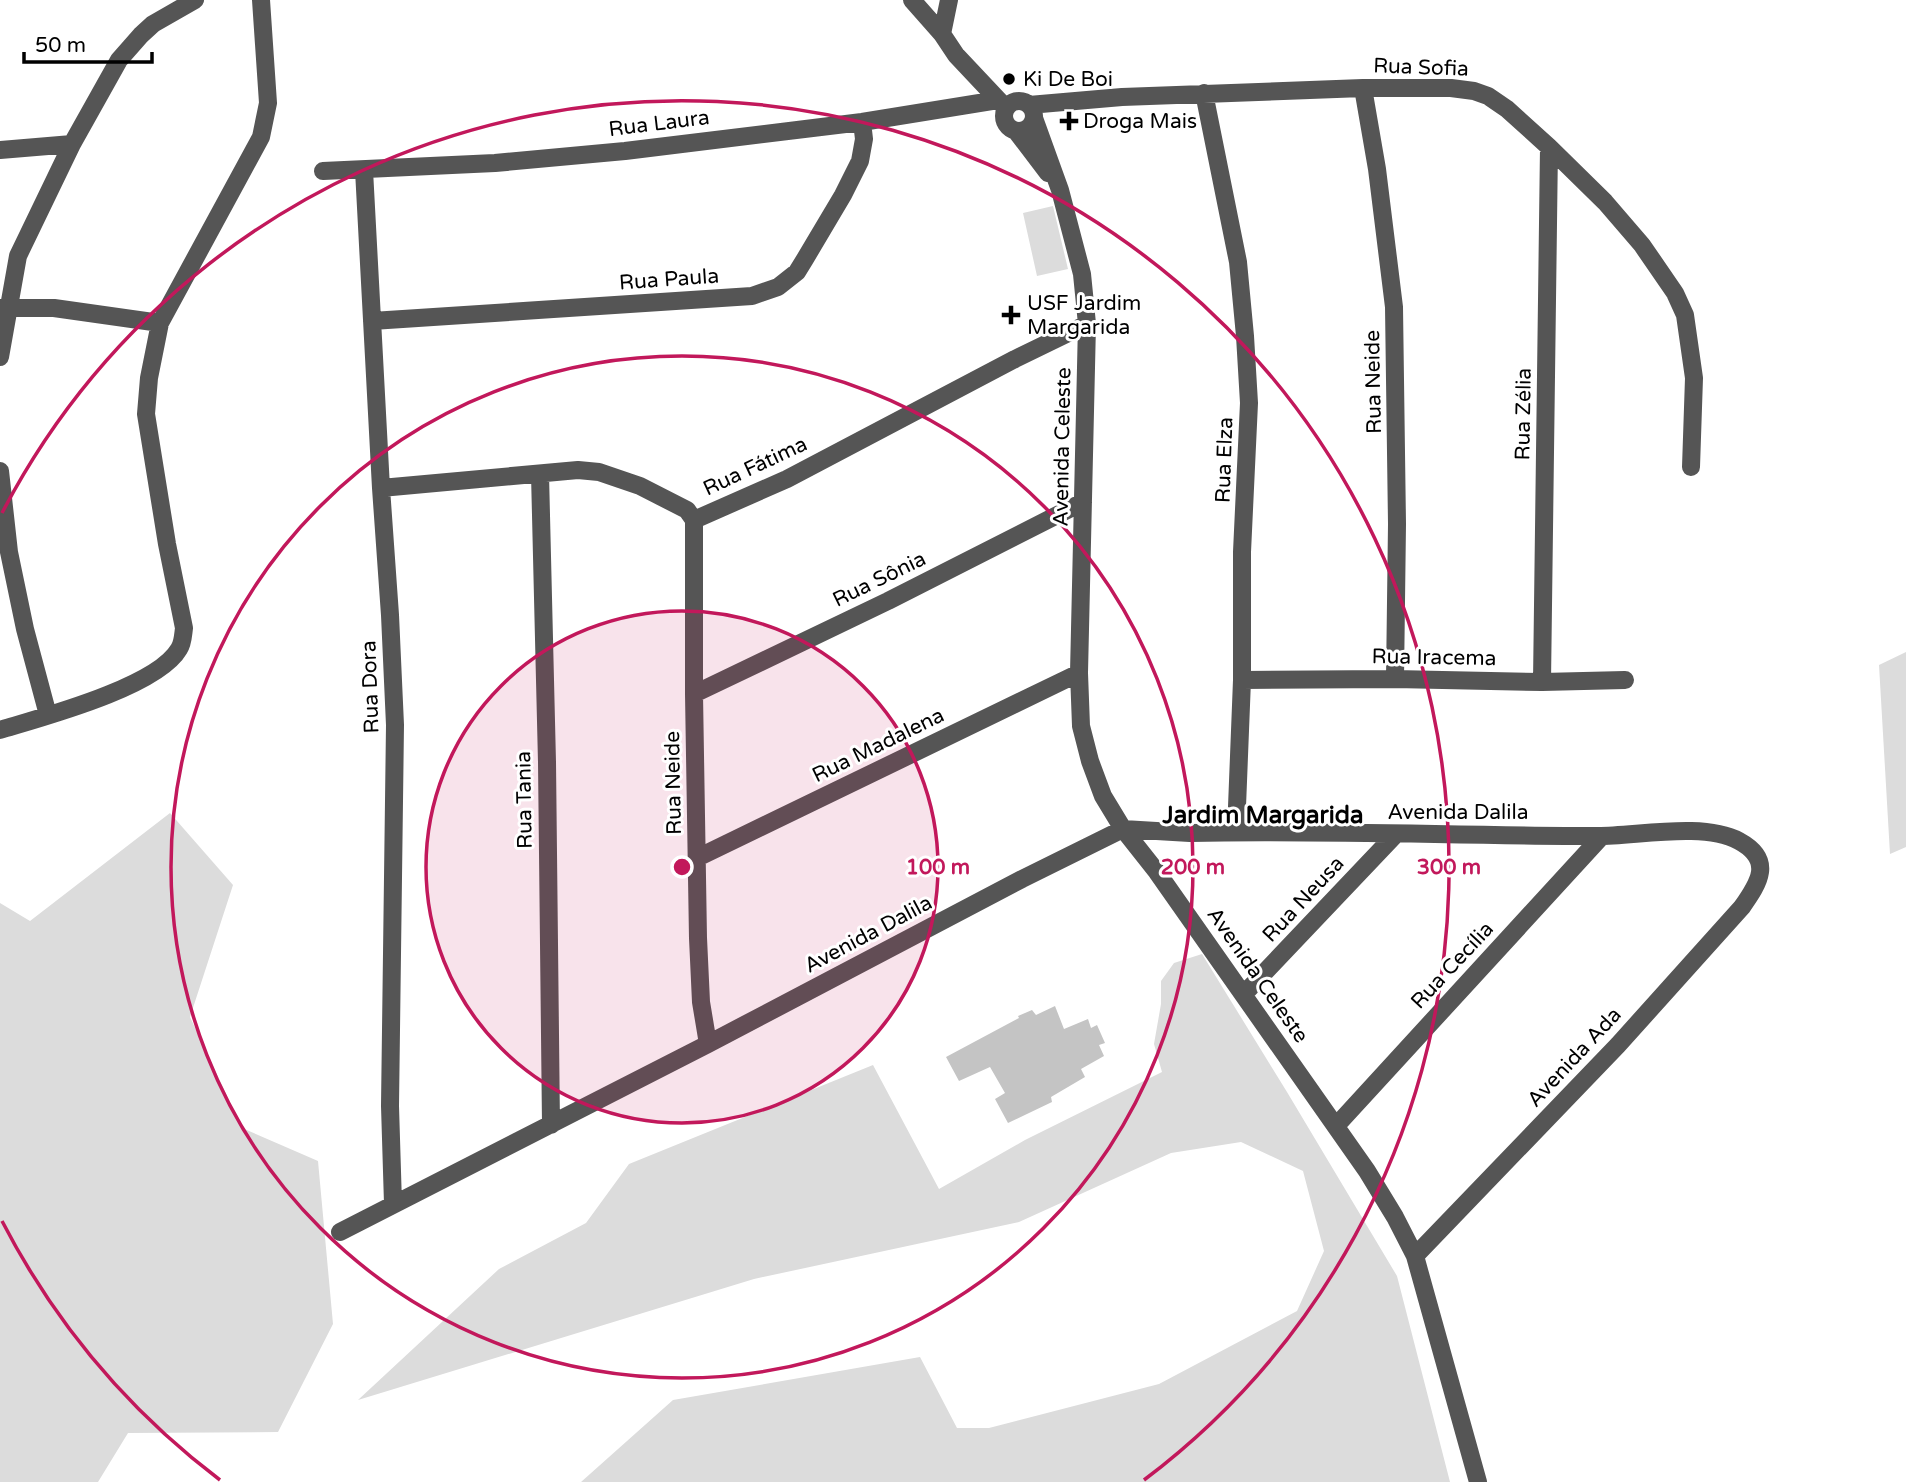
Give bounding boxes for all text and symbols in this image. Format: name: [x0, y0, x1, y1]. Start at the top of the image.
scale bar: [24, 21, 152, 65]
text: 50 m: [35, 33, 86, 58]
street label: Rua Sofia: [1373, 53, 1469, 82]
place label: Ki De Boi: [1023, 67, 1113, 92]
marker: Ki De Boi: [1001, 71, 1017, 87]
street label: Rua Laura: [607, 105, 711, 142]
place label: Droga Mais: [1083, 109, 1197, 134]
marker: Droga Mais: [1061, 113, 1077, 129]
street label: Rua Paula: [618, 264, 720, 295]
place label: USF Jardim Margarida: [1027, 291, 1141, 340]
marker: USF Jardim Margarida: [1001, 305, 1021, 325]
street label: Rua Neide: [1360, 330, 1387, 434]
street label: Avenida Celeste: [1049, 367, 1076, 527]
street label: Rua Zélia: [1510, 368, 1537, 460]
street label: Rua Elza: [1211, 417, 1238, 503]
street label: Rua Fátima: [699, 431, 811, 501]
street label: Rua Sônia: [829, 546, 930, 613]
street label: Rua Dora: [356, 640, 385, 734]
street label: Rua Iracema: [1371, 644, 1497, 671]
street label: Rua Madalena: [808, 703, 948, 788]
street label: Rua Neide: [660, 731, 687, 835]
street label: Rua Tania: [511, 751, 538, 849]
street label: Avenida Dalila: [1387, 800, 1529, 825]
district label: Jardim Margarida: [1162, 801, 1363, 830]
street label: Rua Neusa: [1257, 851, 1349, 947]
centre of rings: [670, 855, 694, 879]
text: 100 m: [906, 855, 970, 880]
text: 200 m: [1161, 855, 1225, 880]
text: 300 m: [1417, 855, 1481, 880]
street label: Avenida Dalila: [800, 890, 936, 979]
street label: Avenida Celeste: [1202, 903, 1314, 1048]
street label: Rua Cecília: [1406, 917, 1499, 1014]
street label: Avenida Ada: [1522, 1002, 1627, 1112]

